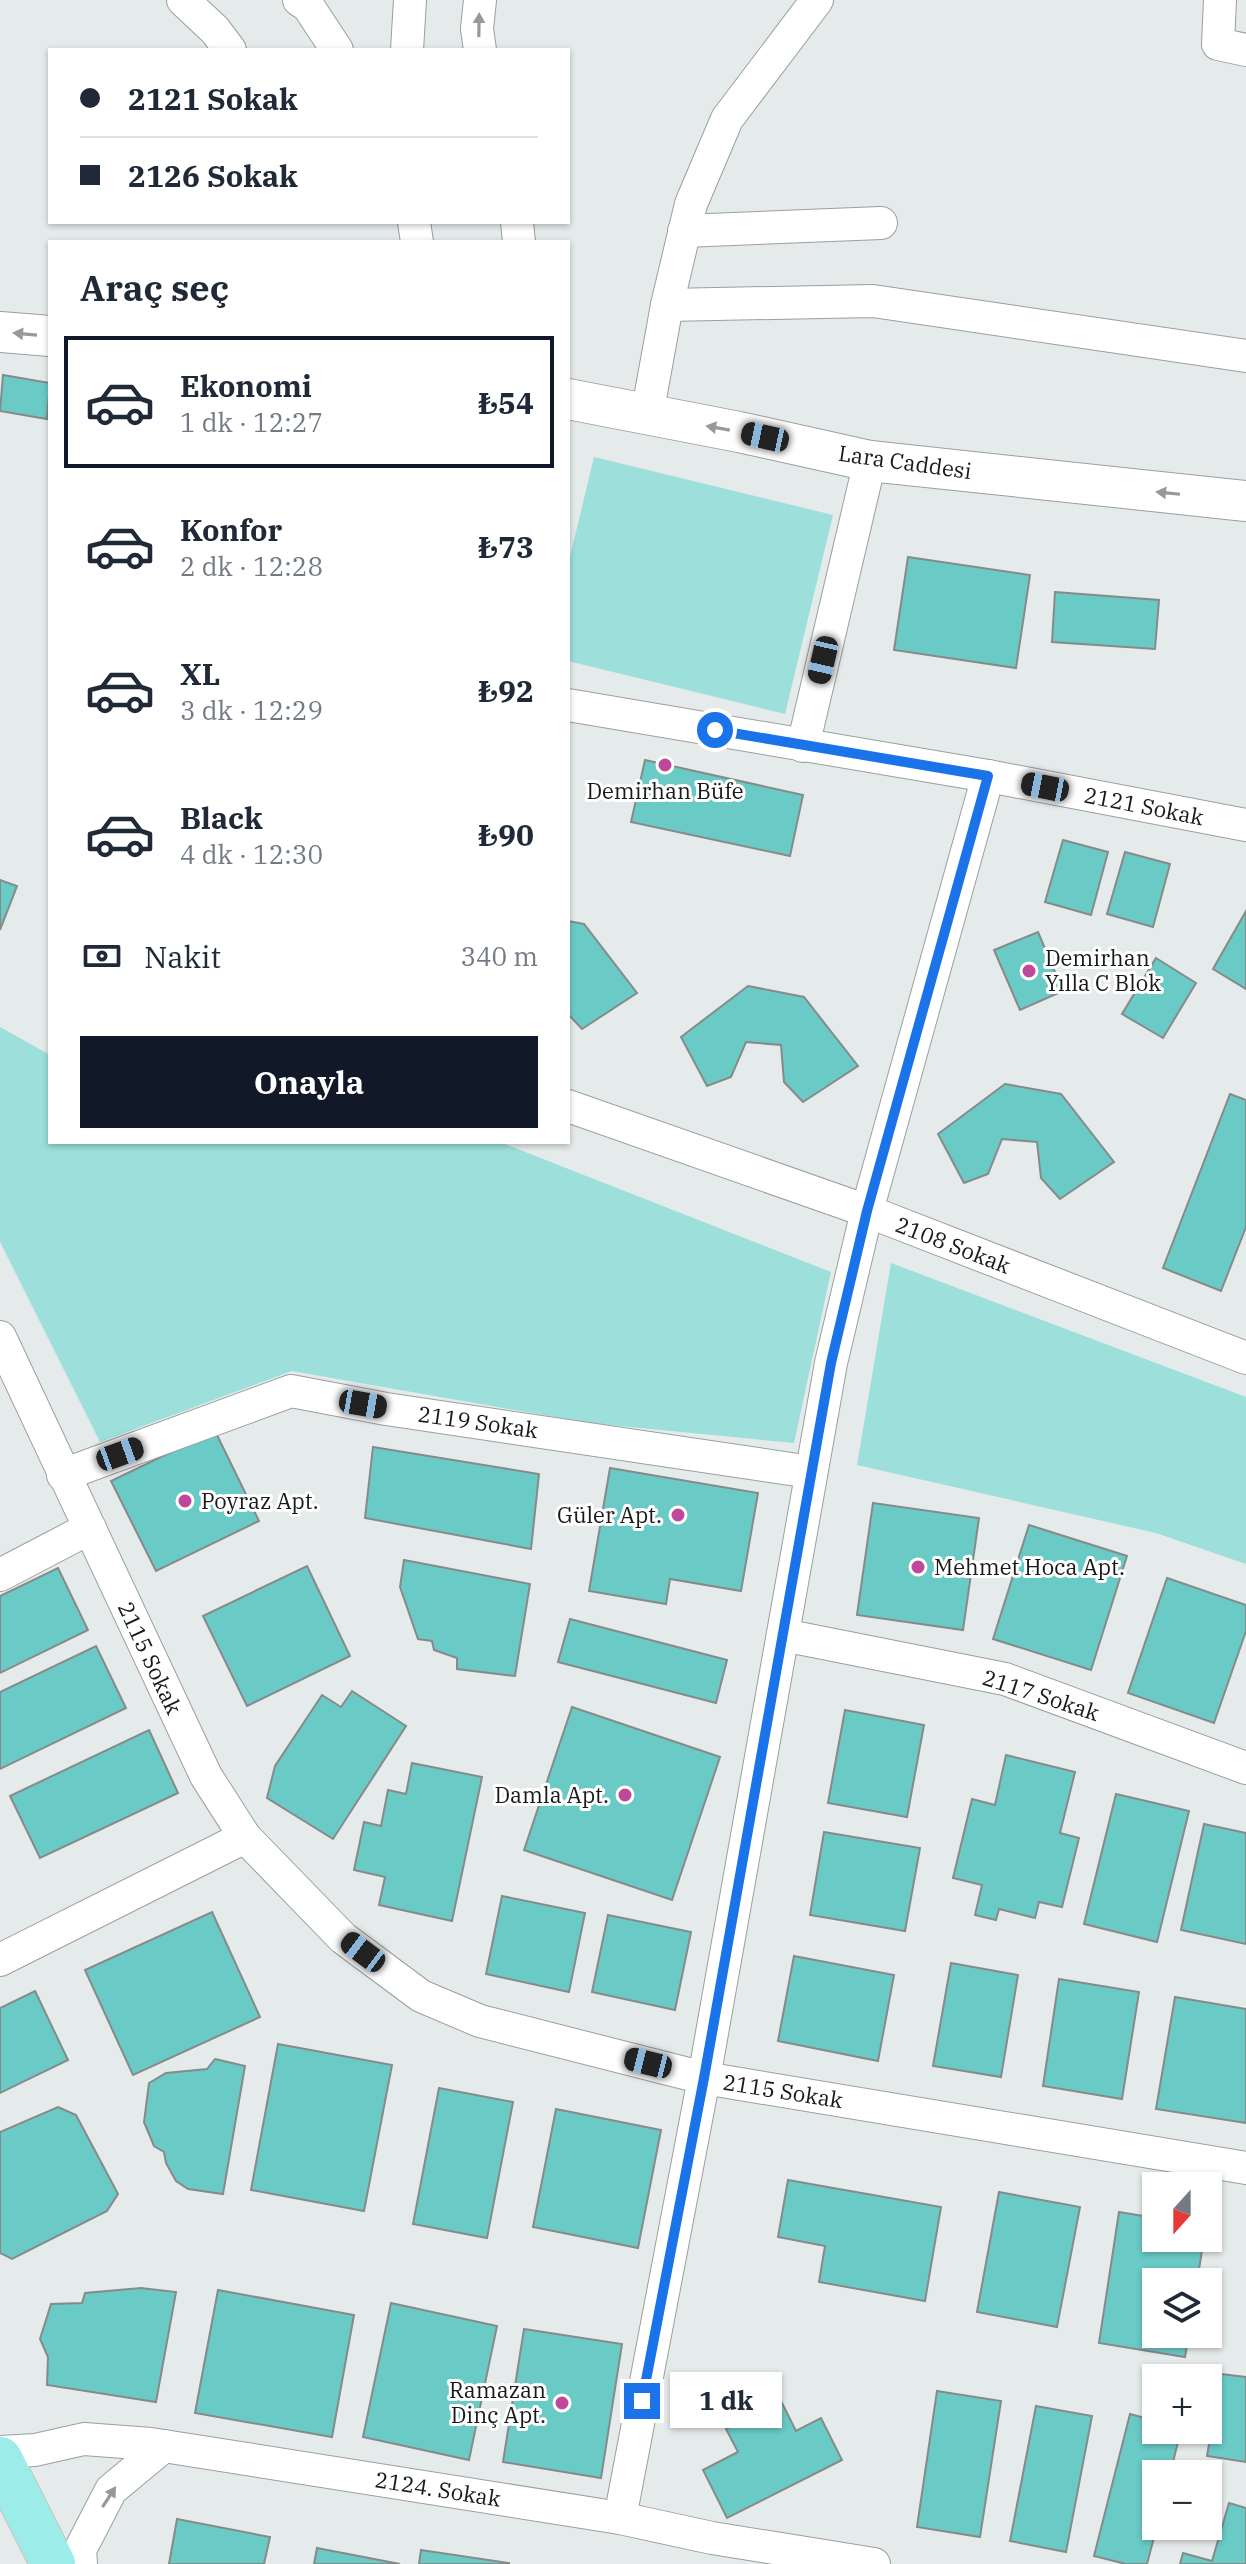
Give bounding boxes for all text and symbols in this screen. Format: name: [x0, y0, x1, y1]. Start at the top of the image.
one-way arrow: [473, 12, 485, 37]
text: 2121 Sokak: [128, 79, 298, 118]
text: 2126 Sokak: [128, 156, 298, 195]
text: Araç seç: [80, 264, 229, 311]
one-way arrow: [12, 327, 37, 340]
icon: car: [84, 366, 156, 438]
text: Ekonomi: [180, 366, 312, 405]
text: ₺54: [478, 383, 534, 422]
text: 1 dk · 12:27: [180, 405, 323, 439]
car: [739, 420, 791, 454]
one-way arrow: [705, 421, 730, 433]
street label: Lara Caddesi: [837, 438, 974, 485]
one-way arrow: [1156, 486, 1181, 499]
icon: car: [84, 510, 156, 582]
text: Konfor: [180, 510, 282, 549]
text: ₺73: [478, 527, 534, 566]
text: 2 dk · 12:28: [180, 549, 323, 583]
car: [806, 634, 840, 686]
icon: car: [84, 654, 156, 726]
text: XL: [180, 654, 220, 693]
text: ₺92: [478, 671, 534, 710]
text: 3 dk · 12:29: [180, 693, 323, 727]
route start: [697, 712, 733, 748]
marker: Demirhan Büfe: [656, 756, 674, 774]
car: [1019, 771, 1071, 803]
place label: Demirhan Büfe: [586, 776, 744, 805]
street label: 2121 Sokak: [1082, 780, 1206, 831]
icon: car: [84, 798, 156, 870]
text: Black: [180, 798, 263, 837]
text: ₺90: [478, 815, 534, 854]
text: 4 dk · 12:30: [180, 837, 323, 871]
icon: cash: [80, 934, 124, 978]
text: Nakit: [144, 937, 221, 976]
text: 340 m: [460, 939, 538, 973]
place label: Demirhan Yılla C Blok: [1045, 943, 1161, 997]
marker: Demirhan Yılla C Blok: [1020, 962, 1038, 980]
button: Onayla: [80, 1036, 538, 1128]
street label: 2108 Sokak: [892, 1209, 1015, 1280]
car: [337, 1388, 389, 1420]
street label: 2119 Sokak: [416, 1399, 540, 1444]
car: [93, 1435, 147, 1473]
place label: Poyraz Apt.: [201, 1486, 319, 1515]
marker: Poyraz Apt.: [176, 1492, 194, 1510]
place label: Güler Apt.: [557, 1500, 662, 1529]
marker: Güler Apt.: [669, 1506, 687, 1524]
place label: Mehmet Hoca Apt.: [934, 1552, 1125, 1581]
marker: Mehmet Hoca Apt.: [909, 1558, 927, 1576]
street label: 2115 Sokak: [112, 1597, 189, 1719]
street label: 2117 Sokak: [979, 1662, 1103, 1727]
place label: Damla Apt.: [495, 1780, 609, 1809]
marker: Damla Apt.: [616, 1786, 634, 1804]
car: [337, 1928, 389, 1976]
car: [622, 2046, 674, 2080]
street label: 2115 Sokak: [721, 2067, 845, 2114]
north arrow: [1142, 2172, 1222, 2252]
map controls: [1142, 2172, 1222, 2540]
button: layers: [1142, 2268, 1222, 2348]
button: +: [1142, 2364, 1222, 2444]
callout: 1 dk: [670, 2373, 782, 2429]
place label: Ramazan Dinç Apt.: [449, 2375, 546, 2429]
route end: [624, 2383, 660, 2419]
text: 1 dk: [699, 2383, 753, 2417]
marker: Ramazan Dinç Apt.: [553, 2394, 571, 2412]
button: −: [1142, 2460, 1222, 2540]
street label: 2124. Sokak: [373, 2464, 503, 2513]
one-way arrow: [102, 2486, 117, 2507]

